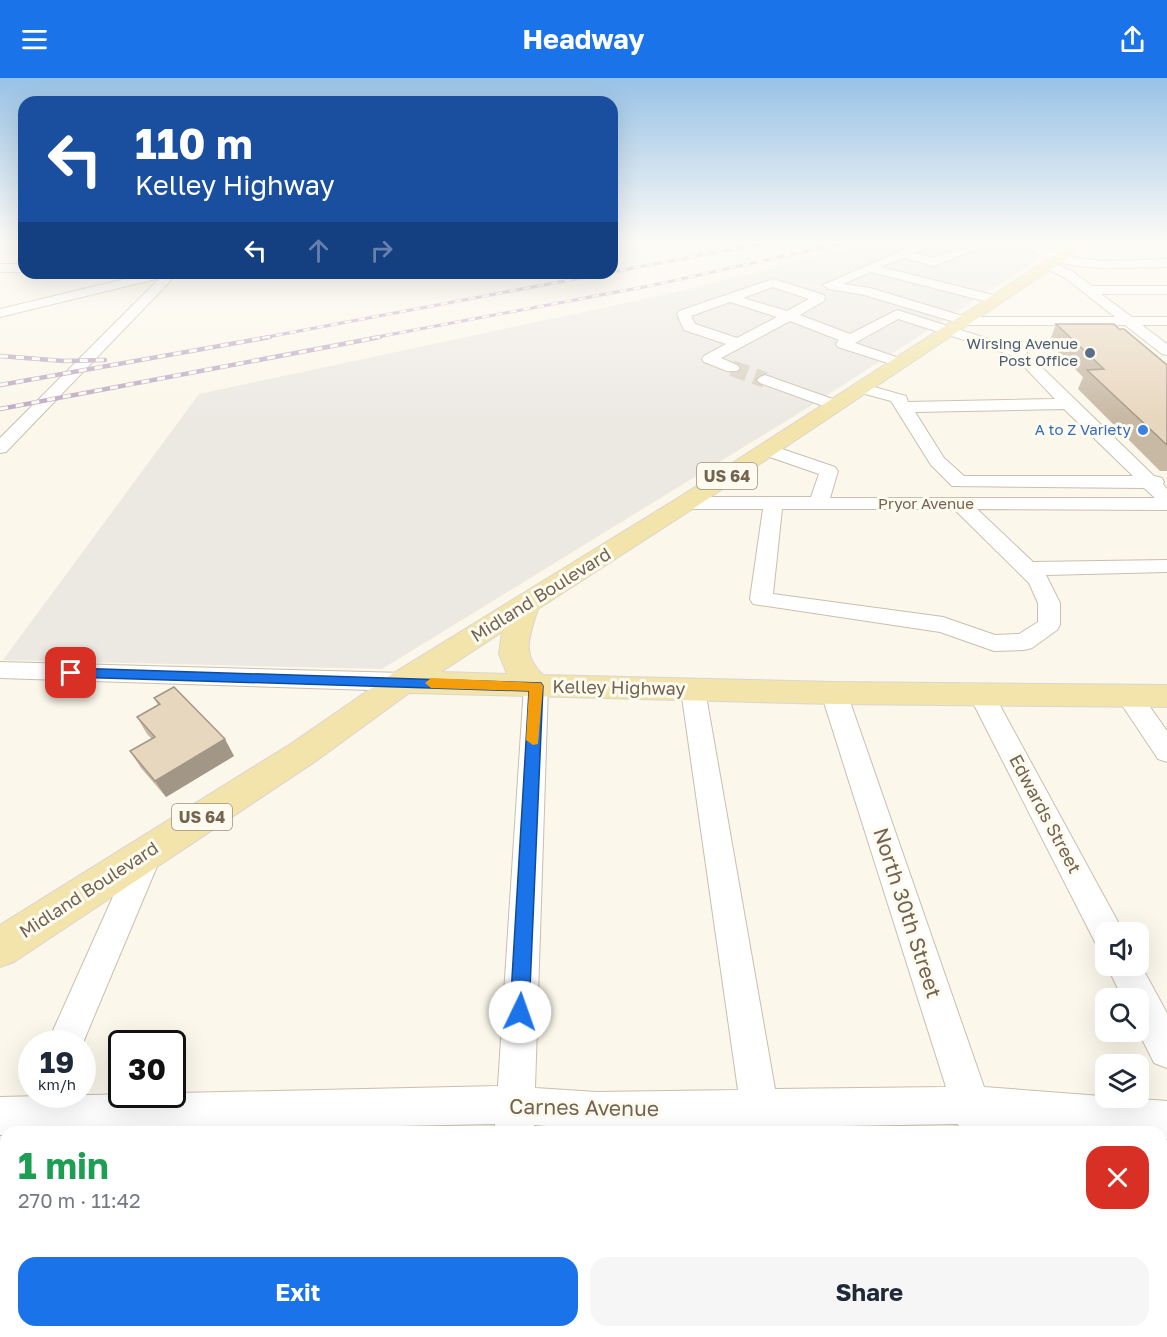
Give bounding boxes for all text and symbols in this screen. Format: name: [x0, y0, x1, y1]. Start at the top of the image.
icon: menu: [18, 23, 51, 56]
text: Headway: [523, 23, 644, 55]
icon: share: [1116, 23, 1149, 56]
text: 110 m: [135, 118, 253, 168]
icon: left: [36, 120, 114, 198]
text: Kelley Highway: [135, 169, 335, 201]
icon: left: [239, 234, 272, 267]
icon: ahead: [302, 234, 335, 267]
icon: right: [365, 234, 398, 267]
place label: Wirsing Avenue Post Office: [967, 334, 1078, 369]
marker: Wirsing Avenue Post Office: [1083, 346, 1097, 360]
place label: A to Z Variety: [1035, 420, 1132, 438]
marker: A to Z Variety: [1136, 423, 1150, 437]
road number: US 64: [697, 463, 757, 489]
street label: Pryor Avenue: [878, 494, 974, 512]
street label: Midland Boulevard: [466, 542, 615, 646]
pin: [45, 647, 96, 698]
icon: arrive: [54, 656, 87, 689]
street label: Kelley Highway: [552, 675, 686, 699]
street label: Edwards Street: [1005, 750, 1086, 877]
road number: US 64: [172, 804, 232, 830]
street label: North 30th Street: [868, 824, 948, 1001]
street label: Midland Boulevard: [15, 836, 162, 942]
map controls: [1095, 922, 1149, 1108]
button: sound: [1095, 922, 1149, 976]
position arrow: [488, 980, 552, 1044]
button: search: [1095, 988, 1149, 1042]
speed limit sign: 30: [108, 1030, 186, 1108]
text: 19: [40, 1044, 74, 1080]
button: layers: [1095, 1054, 1149, 1108]
text: km/h: [38, 1075, 76, 1093]
street label: Carnes Avenue: [509, 1093, 659, 1121]
text: 1 min: [18, 1144, 109, 1187]
button: close: [1086, 1146, 1149, 1209]
text: 270 m · 11:42: [18, 1188, 141, 1212]
button: Exit: [18, 1257, 578, 1326]
button: Share: [590, 1257, 1149, 1326]

